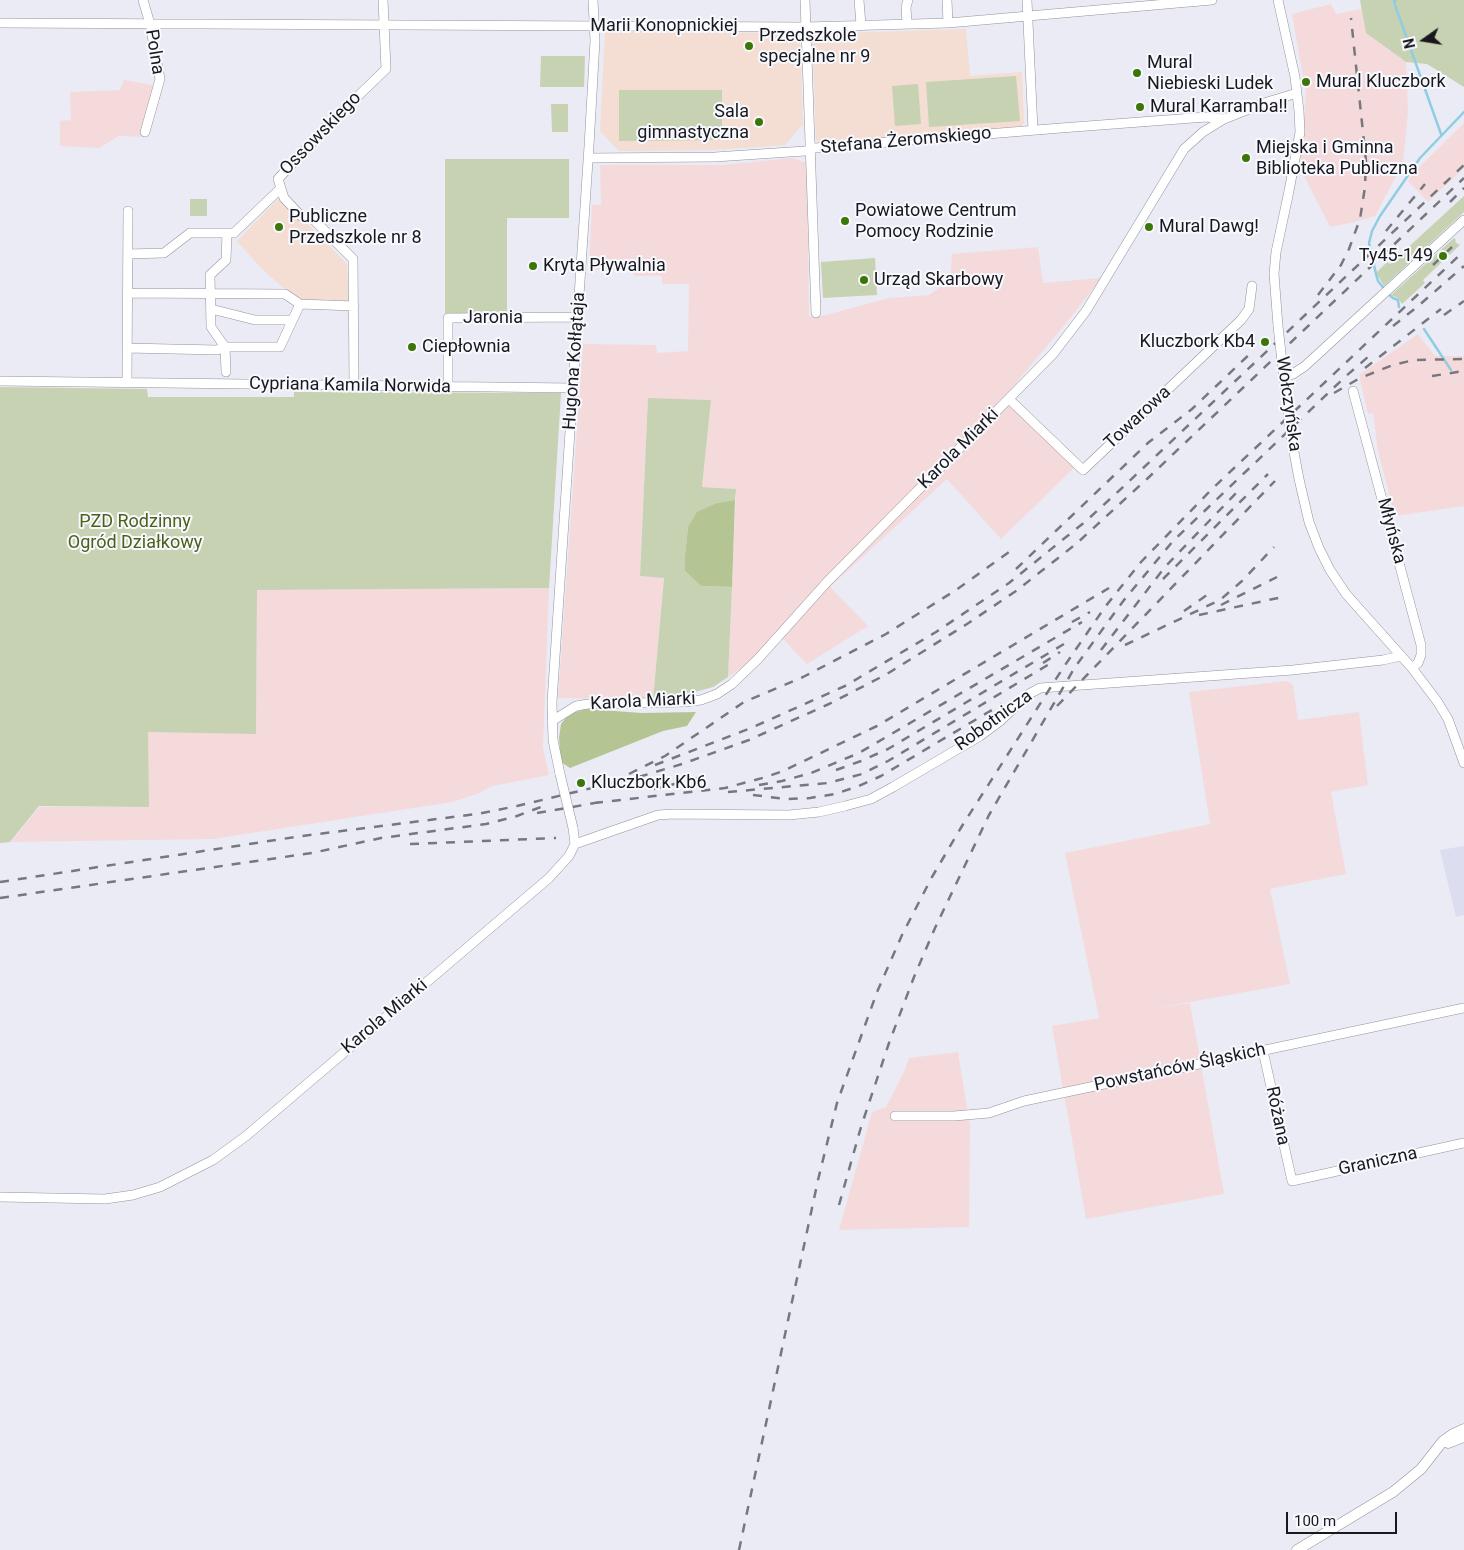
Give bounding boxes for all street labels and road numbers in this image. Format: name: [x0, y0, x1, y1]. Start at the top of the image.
street label: Marii Konopnickiej: [590, 15, 738, 37]
street label: Polna: [140, 28, 168, 76]
street label: Ossowskiego: [276, 88, 366, 180]
street label: Stefana Żeromskiego: [820, 123, 992, 159]
street label: Hugona Kołłątaja: [559, 291, 591, 431]
street label: Jaronia: [463, 307, 523, 329]
street label: Wołczyńska: [1271, 355, 1305, 453]
street label: Cypriana Kamila Norwida: [249, 373, 451, 399]
street label: Towarowa: [1100, 382, 1176, 454]
street label: Karola Miarki: [914, 404, 1004, 494]
street label: Młyńska: [1372, 496, 1410, 566]
street label: Robotnicza: [951, 686, 1037, 756]
street label: Karola Miarki: [590, 688, 696, 716]
street label: Karola Miarki: [338, 975, 432, 1059]
street label: Powstańców Śląskich: [1092, 1039, 1268, 1097]
street label: Różana: [1260, 1085, 1294, 1147]
street label: Graniczna: [1337, 1143, 1419, 1181]

